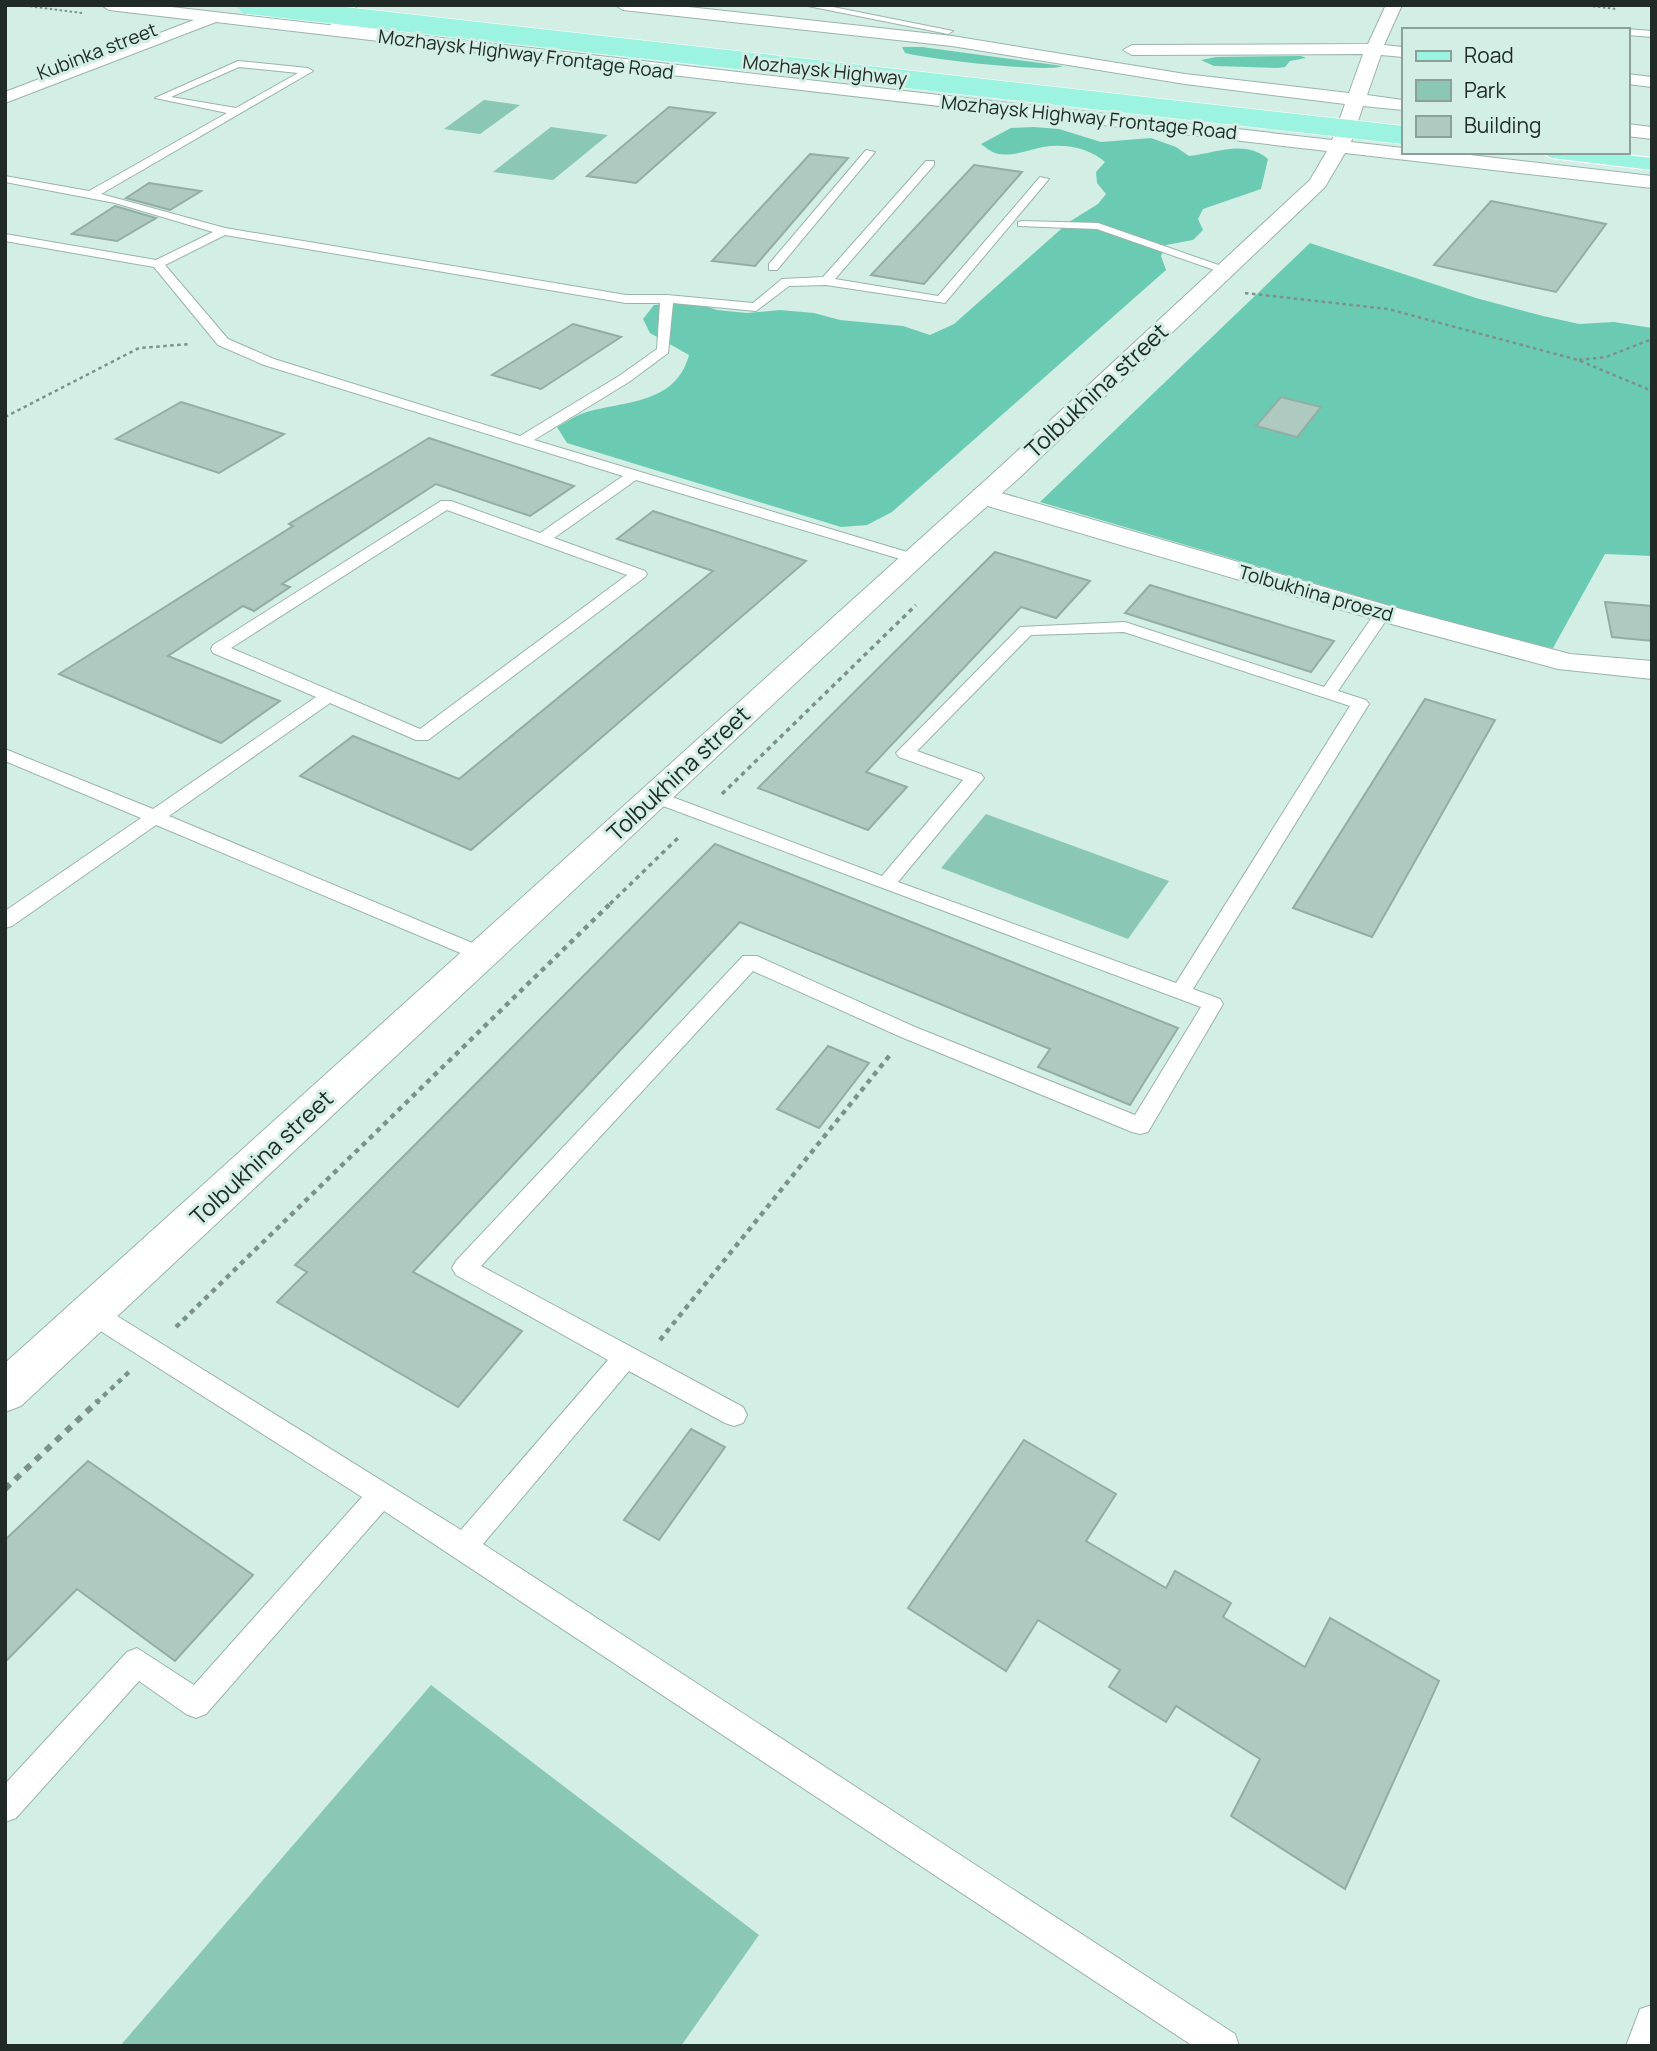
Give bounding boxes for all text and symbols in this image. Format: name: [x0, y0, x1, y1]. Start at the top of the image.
street label: Kubinka street: [33, 16, 161, 86]
street label: Mozhaysk Highway Frontage Road: [377, 23, 675, 85]
legend: [1402, 28, 1629, 154]
text: Road: [1464, 41, 1514, 69]
street label: Mozhaysk Highway: [741, 48, 909, 92]
text: Park: [1464, 76, 1506, 104]
street label: Mozhaysk Highway Frontage Road: [940, 89, 1238, 145]
text: Building: [1464, 111, 1541, 139]
street label: Tolbukhina street: [1017, 315, 1175, 465]
street label: Tolbukhina proezd: [1236, 559, 1396, 627]
street label: Tolbukhina street: [599, 698, 757, 848]
street label: Tolbukhina street: [182, 1082, 340, 1232]

